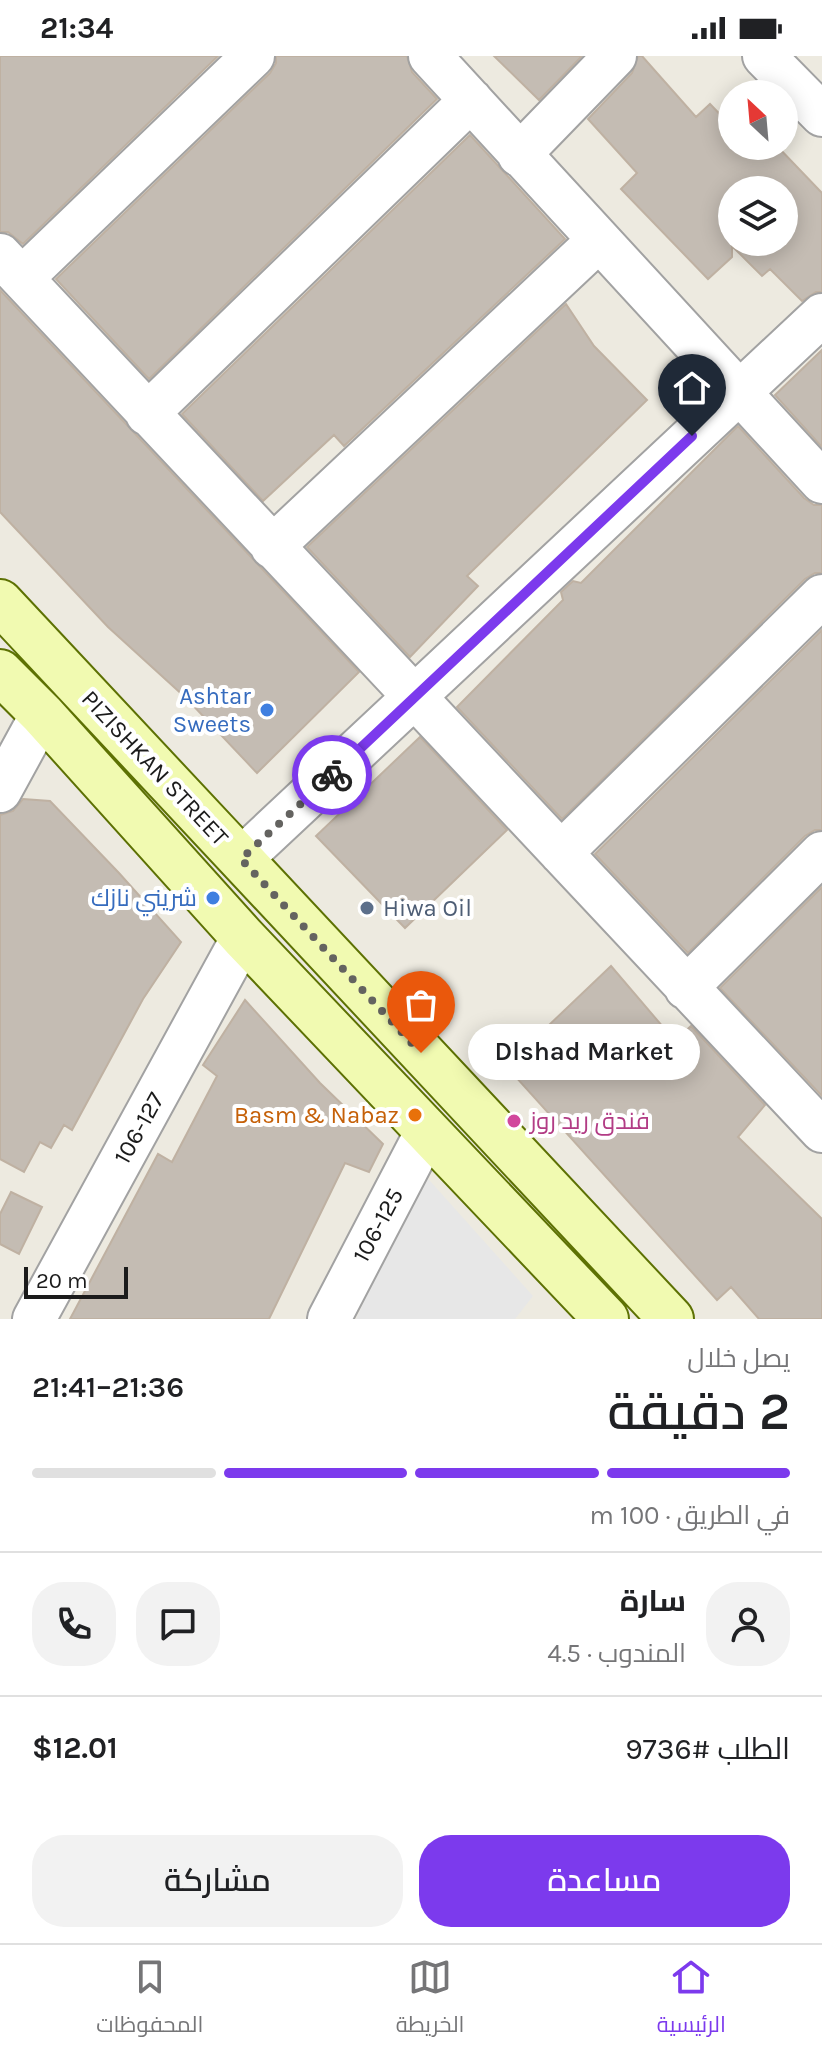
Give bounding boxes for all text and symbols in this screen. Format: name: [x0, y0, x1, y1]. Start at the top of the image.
text: 21:34: [40, 10, 113, 46]
north arrow: [718, 80, 798, 160]
map controls: [718, 80, 798, 256]
button: layers: [718, 176, 798, 256]
pin: [658, 354, 726, 436]
icon: home: [670, 366, 714, 410]
place label: Ashtar Sweets: [173, 682, 251, 738]
street label: PIZISHKAN STREET: [76, 685, 234, 851]
marker: Ashtar Sweets: [258, 701, 276, 719]
courier: [292, 735, 372, 815]
icon: bike: [310, 753, 354, 797]
place label: شريني نازك: [91, 884, 197, 917]
marker: شريني نازك: [204, 889, 222, 907]
place label: Hiwa Oil: [383, 894, 472, 922]
marker: Hiwa Oil: [358, 899, 376, 917]
pin: [387, 971, 455, 1053]
icon: bag: [399, 983, 443, 1027]
callout: Dlshad Market: [469, 1025, 701, 1081]
text: Dlshad Market: [495, 1036, 673, 1067]
street label: 106-127: [108, 1087, 170, 1169]
place label: Basm & Nabaz: [234, 1101, 399, 1129]
marker: Basm & Nabaz: [406, 1106, 424, 1124]
place label: فندق ريد روز: [528, 1107, 650, 1136]
marker: فندق ريد روز: [505, 1112, 523, 1130]
street label: 106-125: [347, 1183, 409, 1267]
scale bar: [24, 1263, 128, 1299]
text: 20 m: [36, 1268, 88, 1294]
text: يصل خلال: [687, 1343, 790, 1374]
text: 21:36–21:41: [32, 1369, 184, 1405]
text: 2 دقيقة: [607, 1381, 790, 1442]
text: في الطريق · 100 m: [590, 1500, 790, 1531]
button: phone: [32, 1582, 116, 1666]
button: chat: [136, 1582, 220, 1666]
button: person: [706, 1582, 790, 1666]
text: سارة: [620, 1583, 686, 1619]
text: المندوب · 4.5: [547, 1638, 686, 1669]
text: $12.01: [32, 1730, 118, 1766]
text: الطلب #9736: [625, 1731, 790, 1767]
button: مشاركة: [32, 1835, 403, 1927]
button: مساعدة: [419, 1835, 790, 1927]
tab: المحفوظات: [96, 1955, 203, 2045]
tab: الخريطة: [396, 1955, 464, 2045]
tab: الرئيسية: [657, 1955, 726, 2045]

